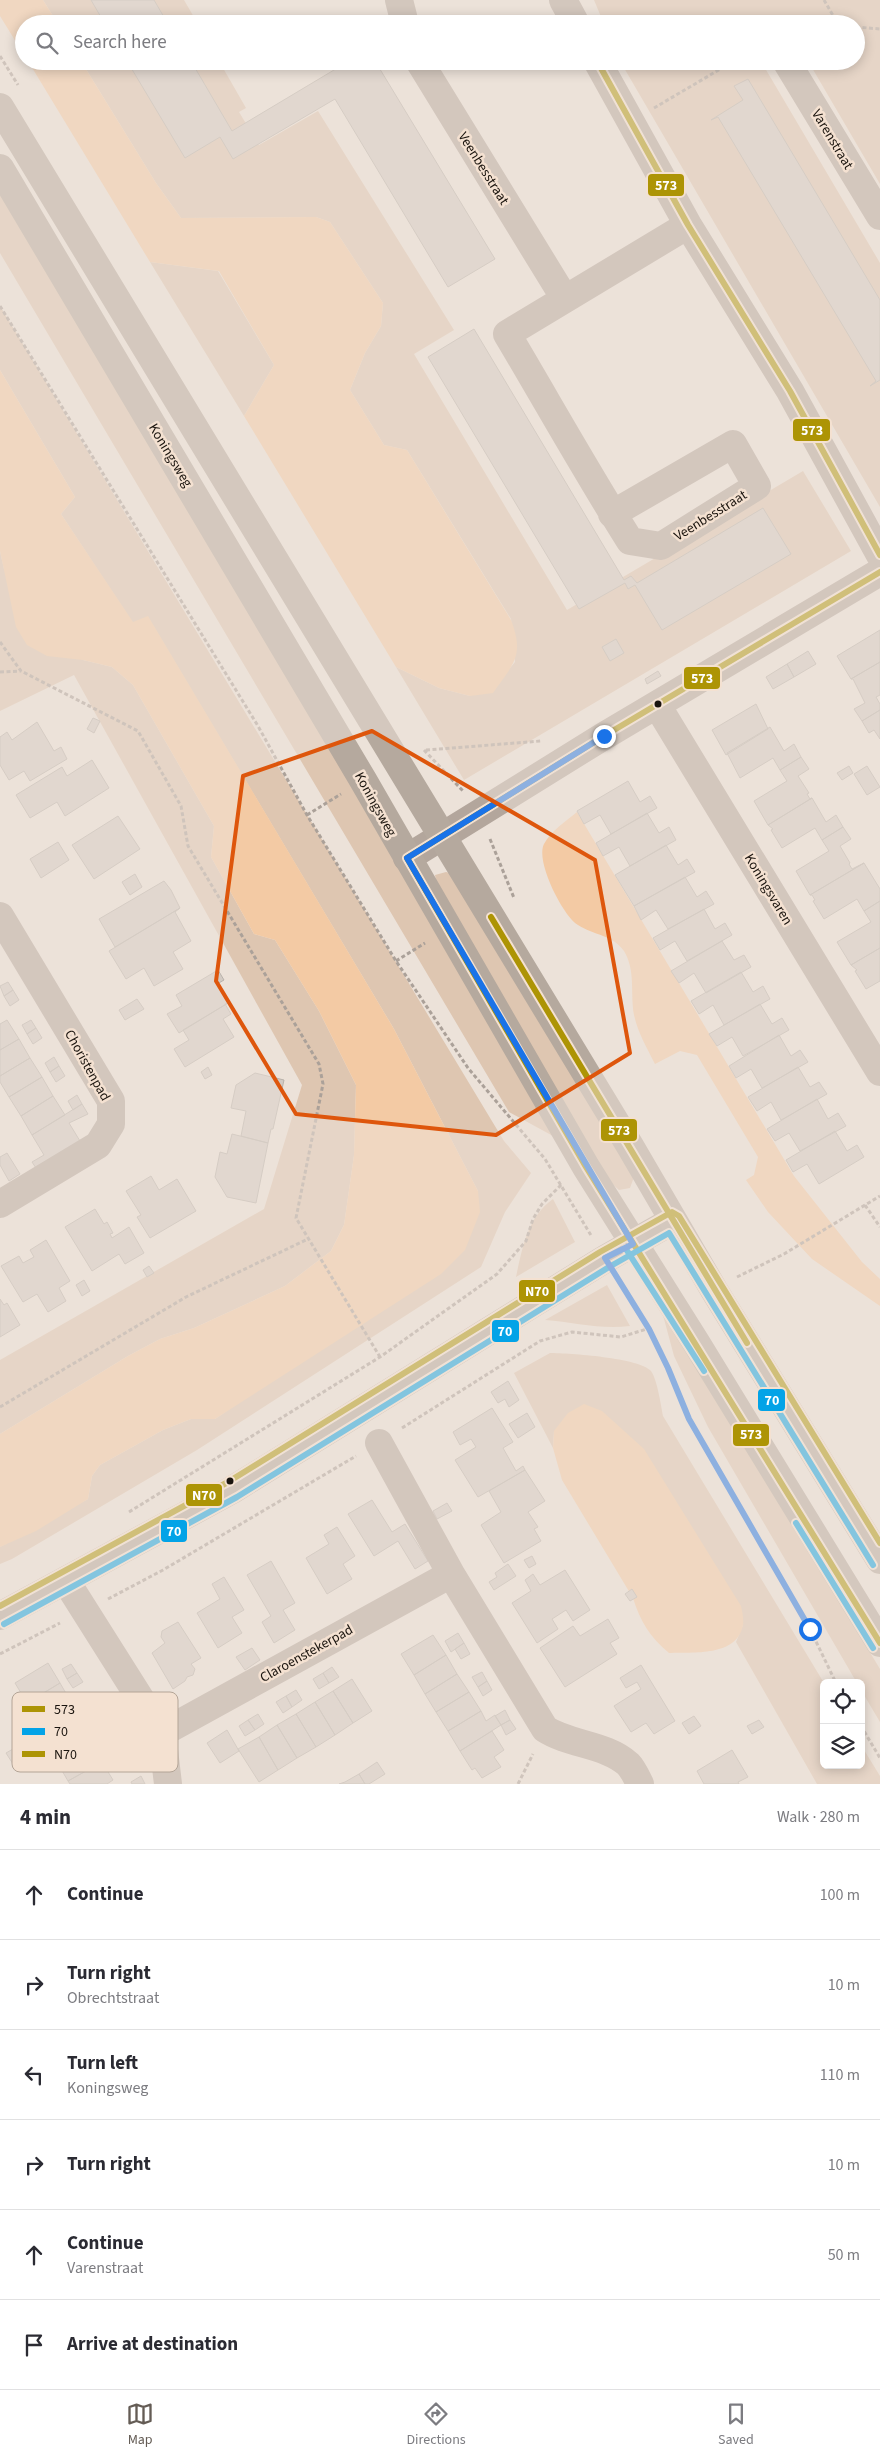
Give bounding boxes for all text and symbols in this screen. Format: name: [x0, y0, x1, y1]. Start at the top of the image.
search box: [15, 15, 865, 70]
icon: search: [33, 29, 61, 57]
text: Search here: [73, 29, 167, 56]
street label: Varenstraat: [806, 106, 858, 174]
street label: Veenbesstraat: [453, 128, 514, 209]
line badge: 573: [647, 173, 685, 197]
text: 573: [655, 176, 677, 196]
line badge: 573: [792, 418, 831, 442]
street label: Koningsweg: [143, 420, 197, 491]
text: 573: [801, 421, 823, 441]
street label: Veenbesstraat: [670, 485, 751, 546]
line badge: 573: [683, 666, 721, 690]
text: 573: [691, 669, 713, 689]
unlabelled marker: [653, 699, 663, 709]
route end: [593, 725, 616, 748]
street label: Koningsweg: [349, 769, 401, 840]
street label: Koningsvaren: [739, 850, 797, 929]
street label: Choristenpad: [59, 1026, 115, 1105]
line badge: 573: [600, 1118, 638, 1142]
text: 573: [608, 1121, 630, 1141]
line badge: N70: [518, 1279, 556, 1303]
text: N70: [525, 1282, 549, 1302]
line badge: 70: [491, 1319, 520, 1343]
text: 70: [498, 1322, 512, 1342]
line badge: 70: [757, 1388, 786, 1412]
text: 70: [765, 1391, 779, 1411]
line badge: 573: [732, 1423, 770, 1447]
text: 573: [740, 1425, 762, 1445]
unlabelled marker: [225, 1476, 235, 1486]
line badge: N70: [185, 1483, 223, 1507]
text: N70: [192, 1486, 216, 1506]
line badge: 70: [160, 1519, 188, 1543]
text: 70: [167, 1522, 181, 1542]
route start: [799, 1618, 822, 1641]
street label: Claroenstekerpad: [256, 1620, 357, 1688]
map controls: [820, 1679, 865, 1769]
button: locate: [820, 1679, 865, 1724]
legend: [12, 1692, 178, 1772]
text: 573: [54, 1700, 75, 1720]
text: 70: [54, 1722, 68, 1742]
button: layers: [820, 1724, 865, 1769]
text: N70: [54, 1745, 77, 1765]
text: 4 min: [20, 1802, 71, 1832]
text: Walk · 280 m: [777, 1806, 860, 1828]
icon: ahead: [20, 1881, 48, 1909]
text: Continue: [67, 1881, 144, 1908]
text: 100 m: [820, 1884, 860, 1906]
text: Turn right: [67, 1960, 151, 1987]
icon: right: [20, 1971, 48, 1999]
text: 10 m: [828, 1974, 860, 1996]
text: Obrechtstraat: [67, 1987, 159, 2009]
text: Turn left: [67, 2050, 138, 2077]
icon: left: [20, 2061, 48, 2089]
text: 110 m: [820, 2064, 860, 2086]
text: Koningsweg: [67, 2077, 148, 2099]
icon: right: [20, 2151, 48, 2179]
text: Turn right: [67, 2151, 151, 2178]
text: 10 m: [828, 2154, 860, 2176]
text: Continue: [67, 2230, 144, 2257]
icon: ahead: [20, 2241, 48, 2269]
text: 50 m: [828, 2244, 860, 2266]
text: Varenstraat: [67, 2257, 143, 2279]
icon: arrive: [20, 2331, 48, 2359]
text: Arrive at destination: [67, 2331, 238, 2358]
tab: Map: [126, 2400, 154, 2450]
tab: Directions: [406, 2400, 466, 2450]
tab: Saved: [718, 2400, 754, 2450]

